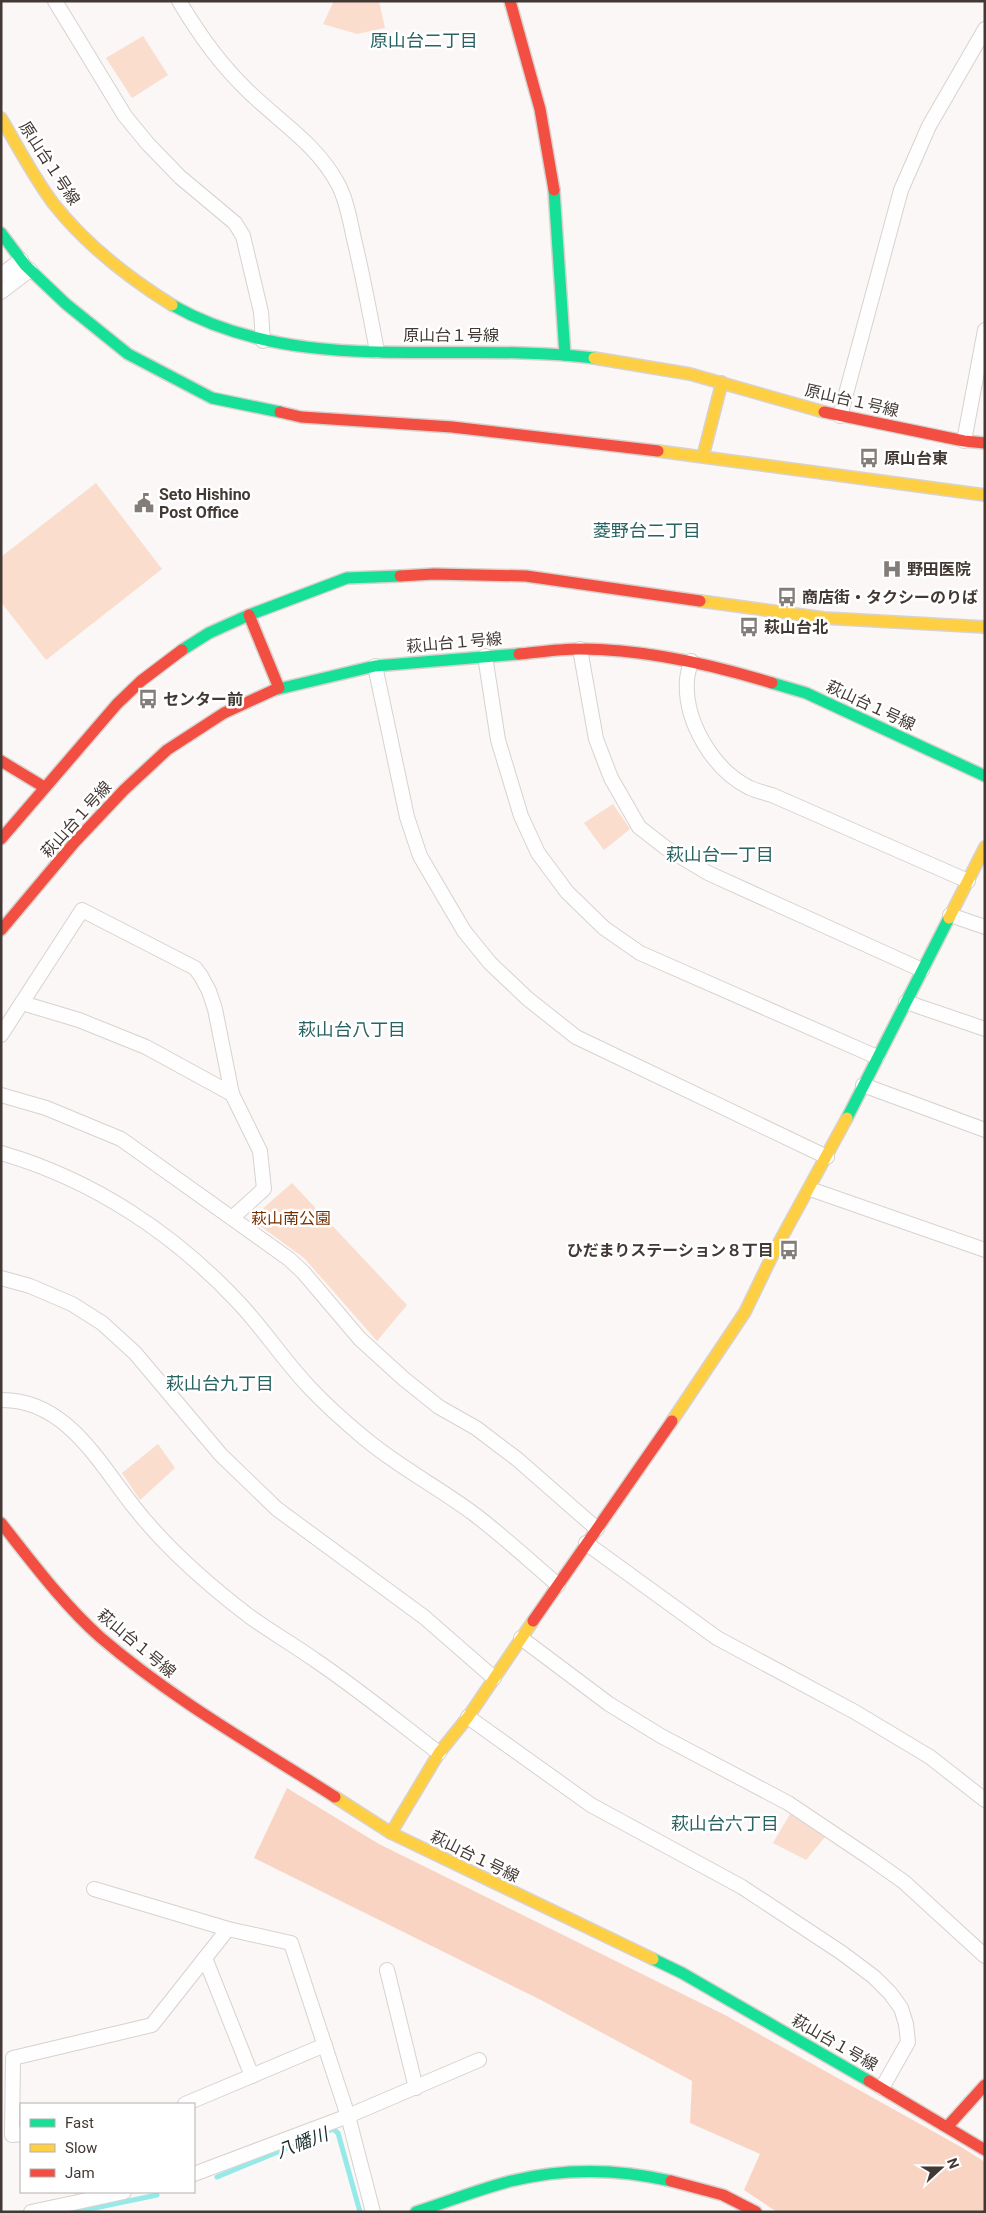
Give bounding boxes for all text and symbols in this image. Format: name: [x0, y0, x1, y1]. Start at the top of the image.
district label: 原山台二丁目: [370, 30, 478, 51]
street label: 原山台１号線: [15, 118, 84, 209]
street label: 原山台１号線: [403, 326, 499, 345]
street label: 原山台１号線: [803, 380, 901, 421]
bus stop icon: 原山台東: [858, 447, 880, 469]
place label: 原山台東: [884, 449, 948, 468]
place label: Seto Hishino Post Office: [159, 485, 251, 522]
public building icon: Seto Hishino Post Office: [133, 492, 155, 514]
district label: 菱野台二丁目: [593, 520, 701, 541]
hospital icon: 野田医院: [881, 558, 903, 580]
place label: 野田医院: [907, 560, 971, 579]
bus stop icon: 商店街・タクシーのりば: [776, 586, 798, 608]
place label: 商店街・タクシーのりば: [802, 588, 978, 607]
bus stop icon: 萩山台北: [738, 616, 760, 638]
place label: 萩山台北: [764, 618, 828, 637]
street label: 萩山台１号線: [405, 629, 503, 656]
street label: 萩山台１号線: [823, 677, 918, 734]
bus stop icon: センター前: [137, 688, 159, 710]
place label: センター前: [163, 690, 243, 709]
street label: 萩山台１号線: [37, 777, 116, 861]
district label: 萩山台一丁目: [666, 844, 774, 865]
district label: 萩山台八丁目: [298, 1019, 406, 1040]
park label: 萩山南公園: [251, 1209, 331, 1228]
bus stop icon: ひだまりステーション８丁目: [778, 1239, 800, 1261]
place label: ひだまりステーション８丁目: [567, 1241, 774, 1260]
district label: 萩山台九丁目: [166, 1373, 274, 1394]
street label: 萩山台１号線: [94, 1605, 180, 1682]
district label: 萩山台六丁目: [671, 1813, 779, 1834]
street label: 萩山台１号線: [427, 1827, 522, 1886]
street label: 萩山台１号線: [788, 2010, 881, 2075]
legend: [20, 2103, 195, 2193]
text: Fast: [65, 2114, 94, 2132]
water label: 八幡川: [273, 2122, 333, 2162]
text: Slow: [65, 2139, 97, 2157]
north arrow: [916, 2143, 966, 2193]
text: N: [944, 2156, 962, 2171]
text: Jam: [65, 2164, 95, 2182]

